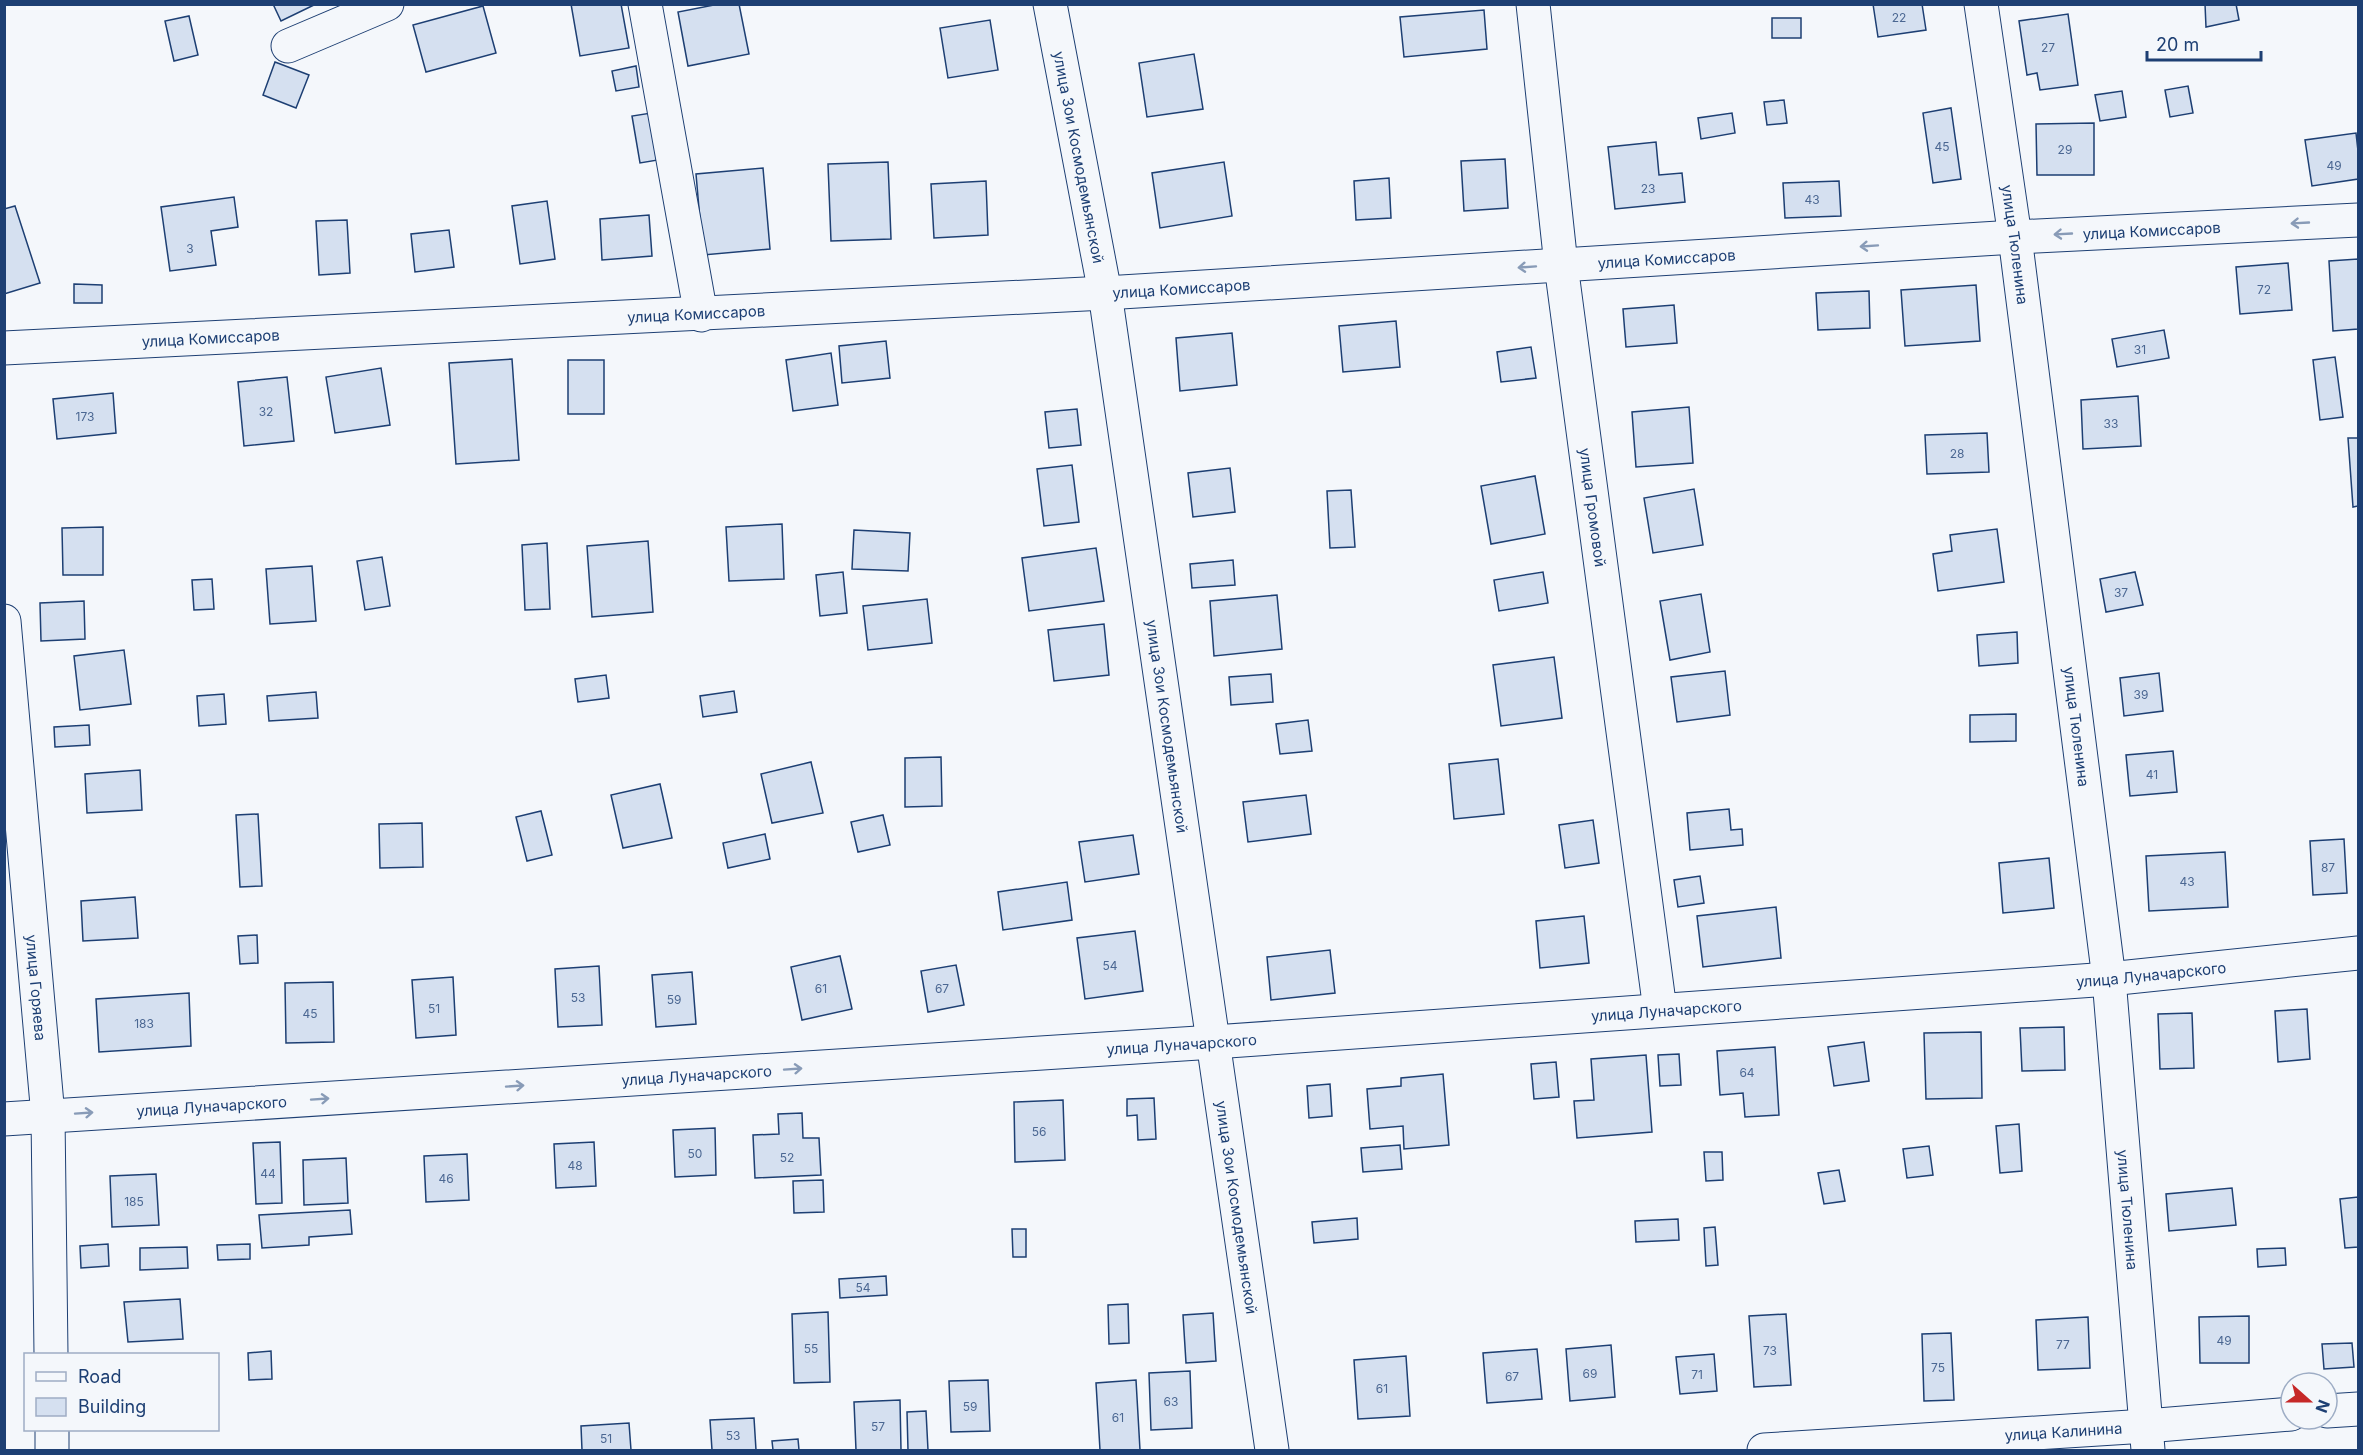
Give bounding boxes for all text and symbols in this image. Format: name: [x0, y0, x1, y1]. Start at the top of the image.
house number: 22: [1892, 10, 1906, 25]
scale bar: [2147, 24, 2261, 62]
text: 20 m: [2156, 34, 2199, 55]
house number: 27: [2041, 40, 2055, 55]
street label: улица Зои Космодемьянской: [1050, 50, 1109, 265]
house number: 45: [1934, 139, 1950, 154]
house number: 29: [2058, 142, 2072, 157]
house number: 49: [2326, 158, 2342, 173]
house number: 23: [1641, 181, 1655, 196]
street label: улица Тюленина: [1998, 183, 2033, 306]
house number: 43: [1804, 192, 1820, 207]
street label: улица Комиссаров: [2082, 217, 2221, 243]
one-way arrow: [2291, 217, 2311, 228]
one-way arrow: [2054, 229, 2074, 240]
one-way arrow: [1859, 240, 1879, 251]
house number: 3: [186, 241, 194, 256]
street label: улица Комиссаров: [1597, 245, 1736, 272]
one-way arrow: [1518, 261, 1538, 272]
street label: улица Комиссаров: [1112, 275, 1251, 302]
house number: 72: [2257, 282, 2271, 297]
street label: улица Комиссаров: [627, 300, 766, 326]
street label: улица Комиссаров: [141, 325, 280, 351]
house number: 31: [2134, 342, 2146, 357]
house number: 32: [259, 404, 273, 419]
house number: 173: [76, 409, 94, 424]
house number: 33: [2104, 416, 2118, 431]
house number: 28: [1950, 446, 1964, 461]
street label: улица Громовой: [1576, 447, 1611, 568]
house number: 37: [2114, 585, 2128, 600]
street label: улица Зои Космодемьянской: [1143, 618, 1192, 834]
street label: улица Тюленина: [2060, 665, 2094, 788]
house number: 39: [2134, 687, 2148, 702]
house number: 41: [2146, 767, 2158, 782]
house number: 87: [2321, 860, 2335, 875]
house number: 43: [2179, 874, 2195, 889]
street label: улица Горяева: [22, 934, 51, 1041]
street label: улица Луначарского: [2075, 957, 2227, 991]
house number: 54: [1102, 958, 1118, 973]
house number: 61: [815, 981, 827, 996]
house number: 67: [935, 981, 949, 996]
house number: 53: [571, 990, 585, 1005]
house number: 59: [667, 992, 681, 1007]
street label: улица Луначарского: [1590, 995, 1742, 1025]
house number: 51: [428, 1001, 440, 1016]
house number: 45: [302, 1006, 318, 1021]
house number: 183: [134, 1016, 154, 1031]
street label: улица Луначарского: [1106, 1030, 1258, 1058]
street label: улица Луначарского: [621, 1061, 773, 1089]
one-way arrow: [783, 1063, 803, 1074]
house number: 64: [1739, 1065, 1755, 1080]
one-way arrow: [504, 1081, 524, 1092]
street label: улица Луначарского: [136, 1092, 287, 1120]
one-way arrow: [310, 1093, 330, 1104]
street label: улица Зои Космодемьянской: [1212, 1099, 1262, 1315]
one-way arrow: [73, 1108, 93, 1119]
house number: 56: [1032, 1124, 1046, 1139]
house number: 50: [688, 1146, 702, 1161]
street label: улица Тюленина: [2114, 1149, 2143, 1271]
house number: 52: [780, 1150, 794, 1165]
house number: 48: [567, 1158, 583, 1173]
house number: 44: [260, 1166, 276, 1181]
house number: 46: [438, 1171, 454, 1186]
house number: 185: [124, 1194, 144, 1209]
house number: 54: [855, 1280, 871, 1295]
house number: 49: [2216, 1333, 2232, 1348]
house number: 77: [2056, 1337, 2070, 1352]
house number: 55: [804, 1341, 818, 1356]
house number: 73: [1763, 1343, 1777, 1358]
legend: [24, 1353, 219, 1431]
house number: 75: [1931, 1360, 1945, 1375]
text: Road: [78, 1366, 121, 1387]
house number: 69: [1583, 1366, 1597, 1381]
house number: 71: [1691, 1367, 1703, 1382]
house number: 67: [1505, 1369, 1519, 1384]
north arrow: [2279, 1371, 2339, 1431]
house number: 61: [1376, 1381, 1388, 1396]
house number: 63: [1164, 1394, 1178, 1409]
text: Building: [78, 1396, 146, 1417]
text: N: [2311, 1397, 2335, 1416]
house number: 59: [963, 1399, 977, 1414]
house number: 61: [1112, 1410, 1124, 1425]
street label: улица Калинина: [2004, 1418, 2123, 1444]
house number: 57: [871, 1419, 885, 1434]
house number: 53: [726, 1428, 740, 1443]
house number: 51: [600, 1431, 612, 1446]

